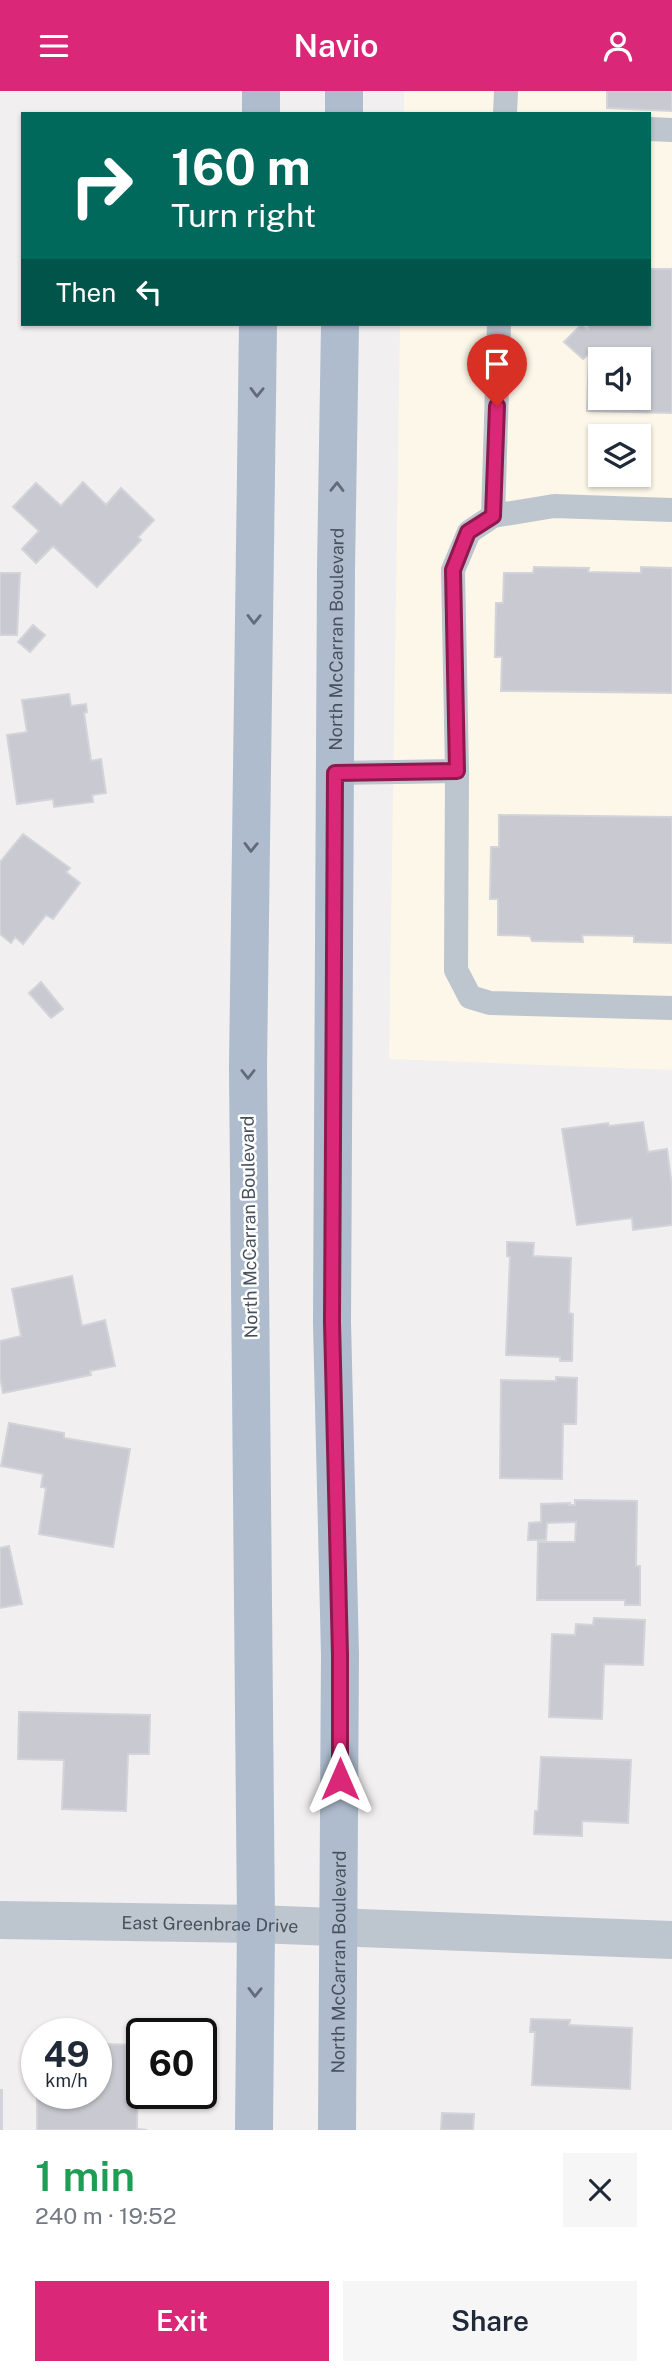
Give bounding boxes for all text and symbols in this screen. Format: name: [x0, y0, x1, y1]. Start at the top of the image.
icon: menu: [35, 27, 73, 65]
text: Navio: [294, 27, 378, 64]
icon: person: [599, 27, 637, 65]
text: 160 m: [171, 138, 311, 196]
icon: right: [56, 140, 147, 231]
text: Turn right: [171, 197, 316, 234]
icon: left: [130, 273, 168, 311]
text: Then: [56, 277, 116, 308]
pin: [467, 334, 527, 406]
icon: arrive: [478, 345, 516, 383]
map controls: [588, 347, 651, 487]
button: sound: [588, 347, 651, 410]
one-way arrow: [249, 387, 265, 398]
button: layers: [588, 424, 651, 487]
one-way arrow: [329, 482, 345, 492]
street label: North McCarran Boulevard: [325, 527, 347, 751]
one-way arrow: [246, 615, 262, 625]
one-way arrow: [243, 842, 259, 853]
one-way arrow: [240, 1070, 256, 1080]
street label: North McCarran Boulevard: [237, 1115, 261, 1339]
position arrow: [303, 1742, 377, 1816]
street label: North McCarran Boulevard: [327, 1850, 349, 2074]
street label: East Greenbrae Drive: [121, 1911, 299, 1936]
one-way arrow: [247, 1987, 263, 1998]
speed limit sign: 60: [126, 2018, 217, 2109]
text: 49: [43, 2034, 90, 2075]
text: km/h: [45, 2070, 88, 2091]
text: 1 min: [35, 2151, 135, 2200]
button: close: [563, 2153, 637, 2227]
text: 240 m · 19:52: [35, 2202, 176, 2229]
button: Exit: [35, 2281, 329, 2361]
button: Share: [343, 2281, 637, 2361]

